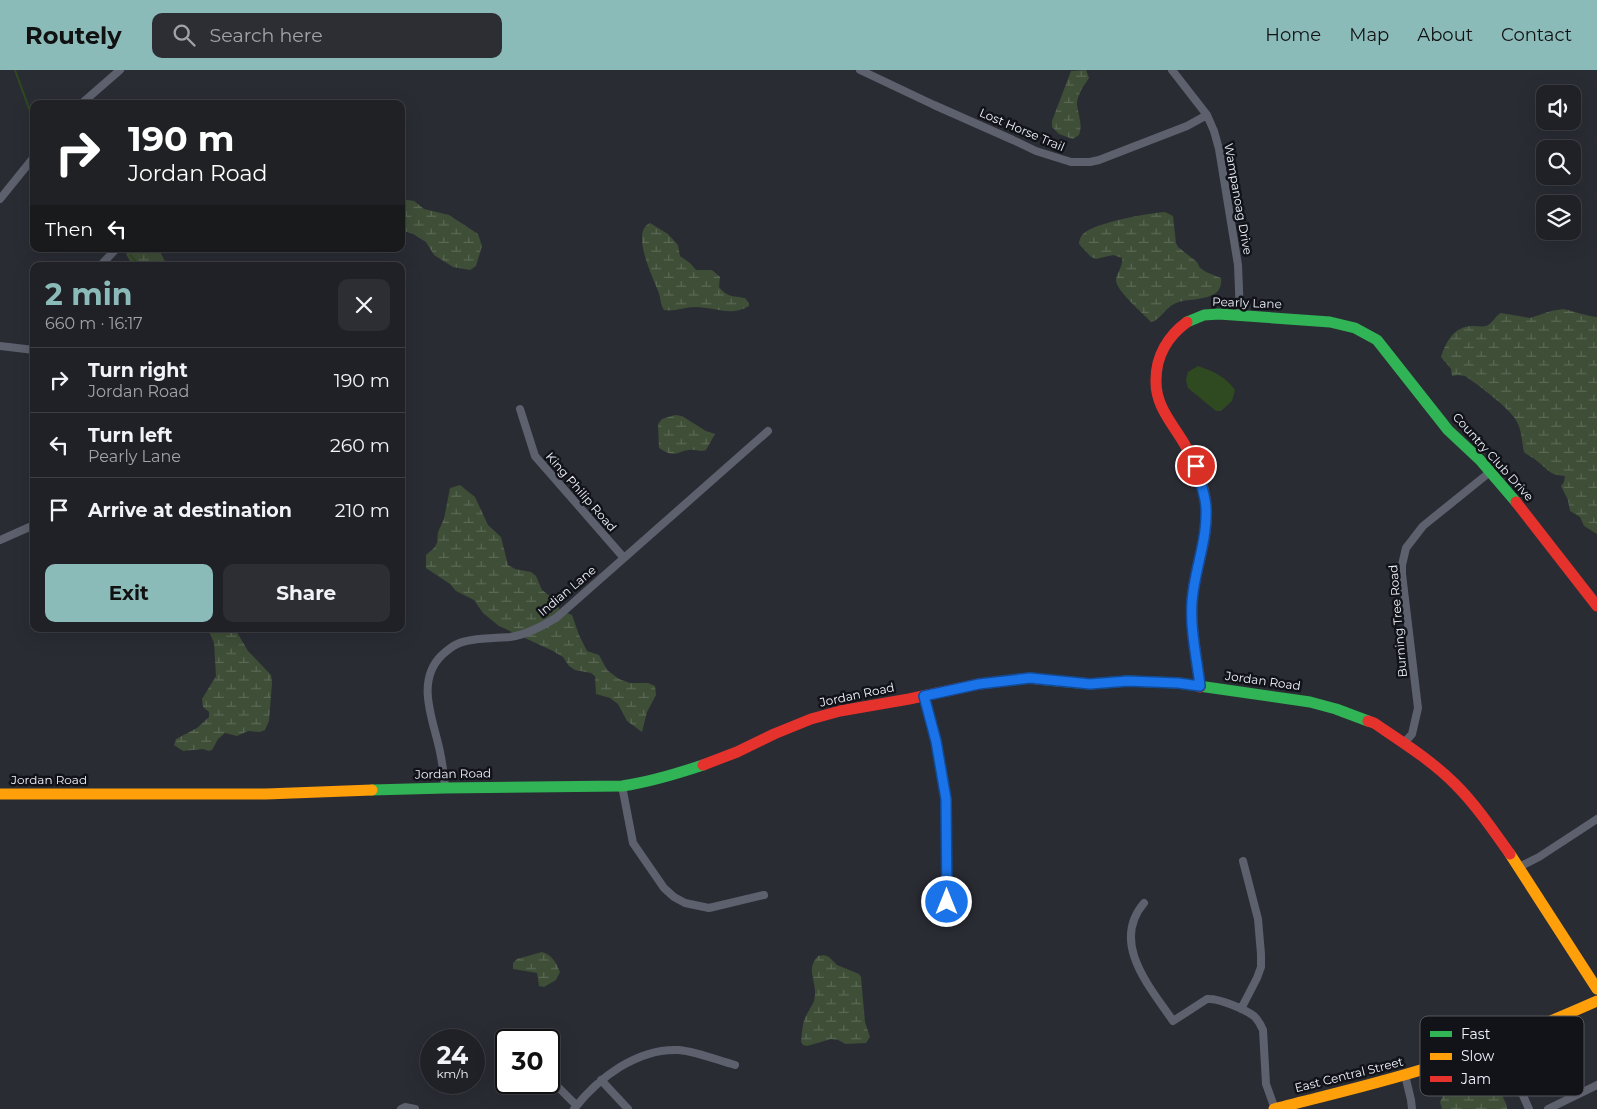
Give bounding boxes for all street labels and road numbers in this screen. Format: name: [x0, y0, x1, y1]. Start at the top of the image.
street label: Lost Horse Trail: [977, 105, 1067, 154]
street label: Wampanoag Drive: [1221, 142, 1256, 256]
street label: Pearly Lane: [1212, 294, 1282, 311]
street label: Country Club Drive: [1450, 409, 1537, 504]
street label: King Philip Road: [543, 449, 620, 534]
street label: Indian Lane: [535, 562, 599, 619]
street label: Burning Tree Road: [1385, 564, 1410, 678]
street label: Jordan Road: [1223, 668, 1302, 693]
street label: Jordan Road: [817, 679, 896, 710]
street label: Jordan Road: [414, 765, 491, 782]
street label: Jordan Road: [10, 772, 87, 787]
street label: East Central Street: [1293, 1054, 1405, 1095]

